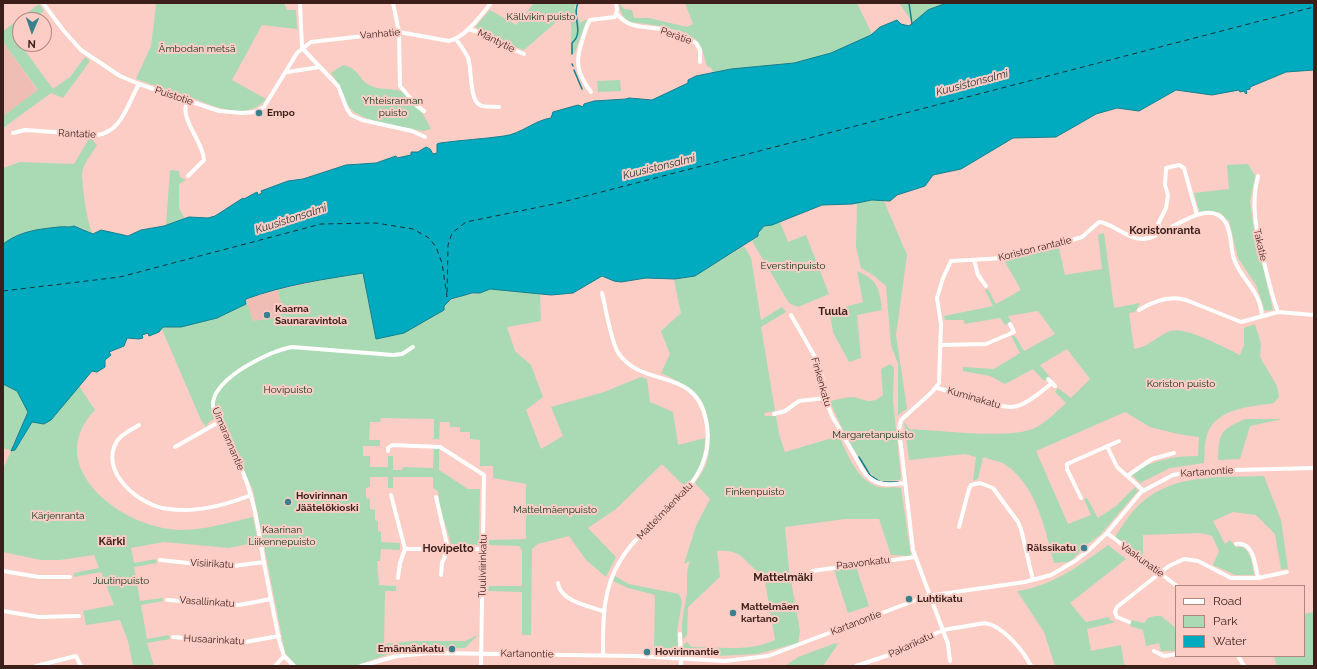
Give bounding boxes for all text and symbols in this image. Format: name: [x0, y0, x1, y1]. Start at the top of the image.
park label: Källvikin puisto: [507, 11, 575, 23]
north arrow: [12, 12, 52, 52]
street label: Perätie: [659, 25, 693, 47]
street label: Vanhatie: [359, 26, 401, 42]
street label: Mäntytie: [475, 27, 517, 55]
text: N: [27, 37, 36, 50]
park label: Ämbodan metsä: [159, 43, 235, 55]
water label: Kuusistonsalmi: [934, 67, 1010, 99]
street label: Puistotie: [153, 84, 195, 108]
park label: Yhteisrannan puisto: [363, 95, 423, 118]
place label: Empo: [267, 107, 295, 119]
marker: Empo: [254, 108, 264, 118]
street label: Rantatie: [58, 127, 96, 141]
water label: Kuusistonsalmi: [621, 152, 697, 182]
water label: Kuusistonsalmi: [254, 201, 328, 237]
district label: Koristonranta: [1129, 224, 1201, 238]
street label: Takatie: [1250, 228, 1270, 262]
street label: Koriston rantatie: [997, 234, 1073, 264]
park label: Everstinpuisto: [761, 260, 825, 272]
place label: Kaarna Saunaravintola: [275, 303, 347, 326]
district label: Tuula: [818, 305, 848, 319]
marker: Kaarna Saunaravintola: [262, 310, 272, 320]
street label: Finkenkatu: [808, 356, 834, 408]
park label: Koriston puisto: [1147, 378, 1215, 390]
park label: Hovipuisto: [264, 384, 312, 396]
street label: Kuminakatu: [946, 385, 1002, 411]
street label: Uimarannantie: [209, 406, 247, 472]
park label: Margaretanpuisto: [832, 429, 914, 441]
street label: Kartanontie: [1180, 464, 1234, 480]
street label: Mattelmäenkatu: [634, 480, 696, 542]
park label: Finkenpuisto: [726, 486, 784, 498]
place label: Hovirinnan Jäätelökioski: [296, 490, 358, 514]
marker: Hovirinnan Jäätelökioski: [283, 497, 293, 507]
park label: Mattelmäenpuisto: [513, 504, 597, 516]
park label: Kärjenranta: [32, 510, 84, 522]
park label: Kaarinan Liikennepuisto: [249, 524, 315, 548]
street label: Tuuliviirinkatu: [476, 534, 490, 598]
district label: Kärki: [99, 535, 125, 549]
street label: Vaakunatie: [1118, 540, 1166, 580]
district label: Hovipelto: [422, 542, 474, 556]
place label: Rälssikatu: [1027, 542, 1076, 554]
marker: Rälssikatu: [1079, 543, 1089, 553]
street label: Paavonkatu: [836, 554, 890, 572]
street label: Visiirikatu: [190, 557, 234, 571]
district label: Mattelmäki: [753, 571, 813, 585]
park label: Juutinpuisto: [93, 575, 149, 587]
legend: [1175, 585, 1305, 657]
place label: Luhtikatu: [917, 593, 963, 605]
street label: Vasallinkatu: [179, 594, 235, 610]
marker: Luhtikatu: [904, 594, 914, 604]
text: Road: [1213, 594, 1242, 608]
place label: Mattelmäen kartano: [741, 601, 799, 624]
marker: Mattelmäen kartano: [728, 608, 738, 618]
street label: Kartanontie: [829, 608, 883, 638]
text: Park: [1213, 614, 1238, 628]
street label: Pakarikatu: [887, 629, 935, 661]
street label: Husaarinkatu: [183, 632, 245, 648]
text: Water: [1213, 634, 1247, 648]
place label: Emännänkatu: [378, 643, 444, 655]
marker: Emännänkatu: [447, 644, 457, 654]
place label: Hovirinnantie: [655, 646, 719, 658]
marker: Hovirinnantie: [642, 647, 652, 657]
street label: Kartanontie: [500, 648, 554, 660]

